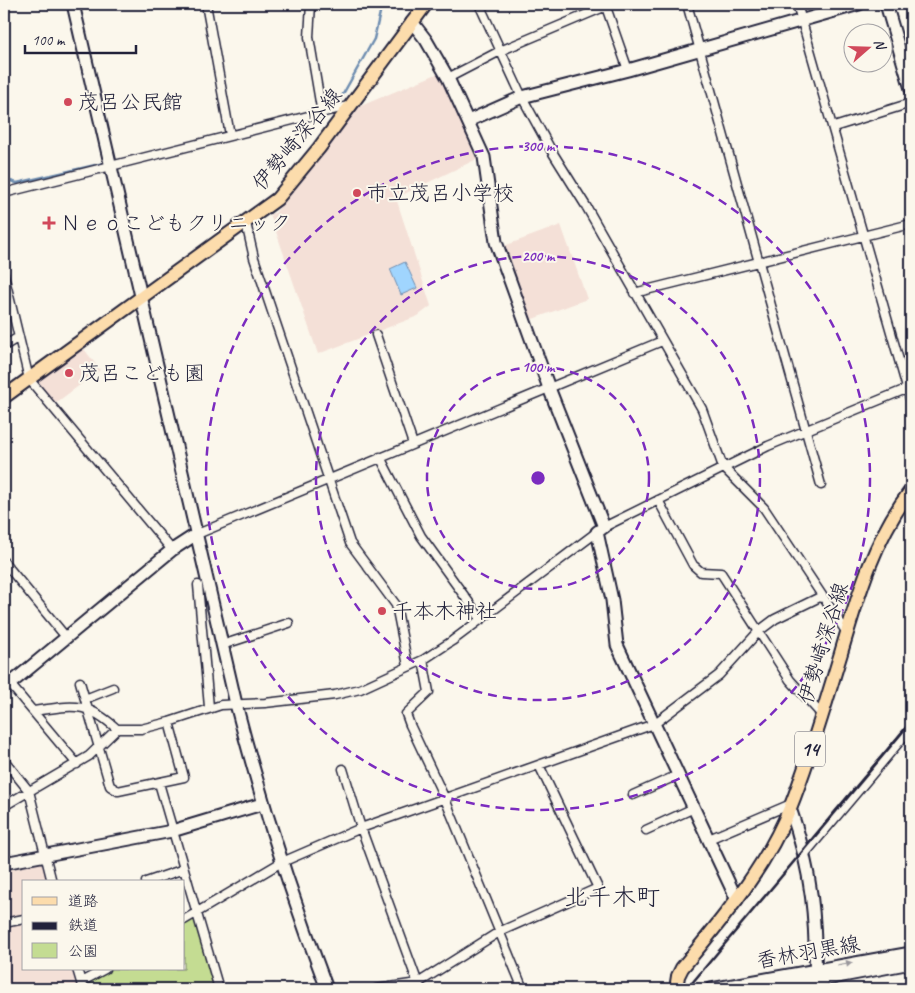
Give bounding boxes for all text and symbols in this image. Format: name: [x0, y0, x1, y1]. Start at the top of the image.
scale bar: [25, 22, 136, 54]
north arrow: [842, 22, 892, 72]
text: 100 m: [32, 31, 66, 50]
text: N: [870, 37, 890, 53]
street label: 伊勢崎深谷線: [247, 82, 347, 196]
place label: 茂呂公民館: [78, 89, 183, 115]
marker: 茂呂公民館: [62, 96, 74, 108]
text: 300 m: [522, 137, 556, 156]
place label: 市立茂呂小学校: [367, 180, 514, 206]
marker: 市立茂呂小学校: [351, 187, 363, 199]
place label: Ｎｅｏこどもクリニック: [60, 210, 291, 236]
marker: Ｎｅｏこどもクリニック: [42, 216, 56, 230]
text: 200 m: [522, 247, 556, 266]
text: 100 m: [522, 358, 556, 377]
place label: 茂呂こども園: [79, 360, 205, 386]
marker: 茂呂こども園: [63, 367, 75, 379]
centre of rings: [529, 469, 547, 487]
street label: 伊勢崎深谷線: [792, 579, 854, 707]
place label: 千本木神社: [392, 598, 497, 624]
marker: 千本木神社: [376, 605, 388, 617]
road number: 14: [795, 732, 825, 766]
legend: [22, 880, 185, 970]
district label: 北千木町: [564, 882, 660, 912]
text: 道路: [68, 892, 98, 911]
text: 鉄道: [68, 916, 98, 935]
street label: 香林羽黒線: [754, 930, 862, 974]
text: 公園: [68, 942, 98, 961]
one-way arrow: [837, 960, 853, 968]

